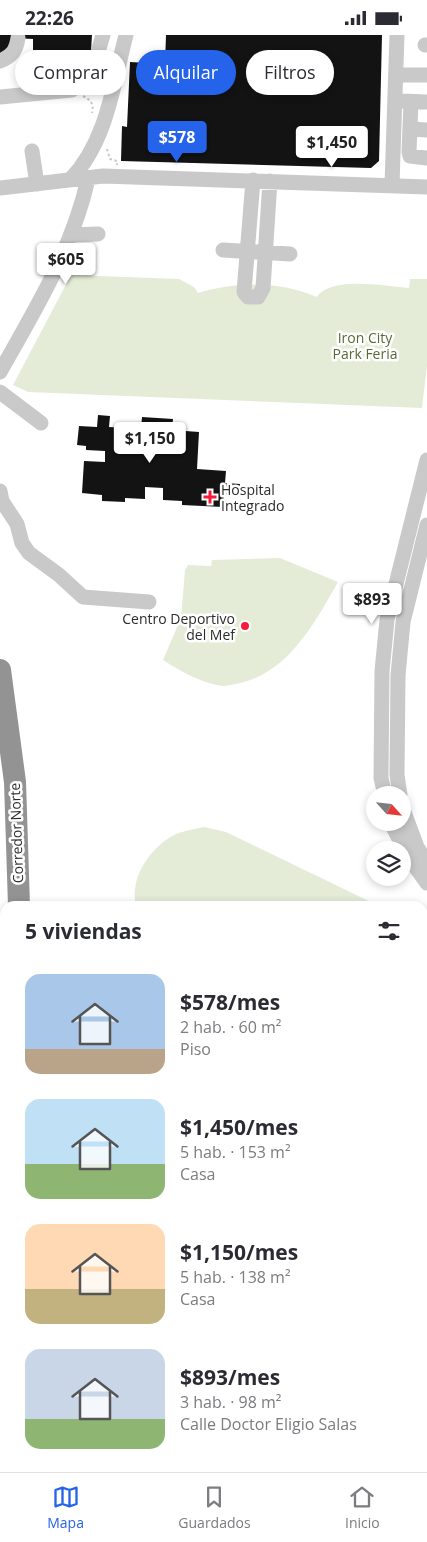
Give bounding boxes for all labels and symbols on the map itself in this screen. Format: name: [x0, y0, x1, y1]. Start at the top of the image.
pin: $578: [147, 121, 207, 163]
pin: $1,450: [291, 125, 373, 168]
pin: $605: [36, 243, 96, 285]
park label: Iron City Park Feria: [332, 328, 398, 363]
pin: $1,150: [109, 421, 191, 464]
place label: Hospital Integrado: [221, 480, 284, 515]
marker: Hospital Integrado: [203, 490, 217, 504]
pin: $893: [342, 583, 402, 625]
place label: Centro Deportivo del Mef: [122, 609, 236, 644]
marker: Centro Deportivo del Mef: [239, 620, 251, 632]
street label: Corredor Norte: [5, 782, 27, 884]
north arrow: [366, 786, 411, 831]

